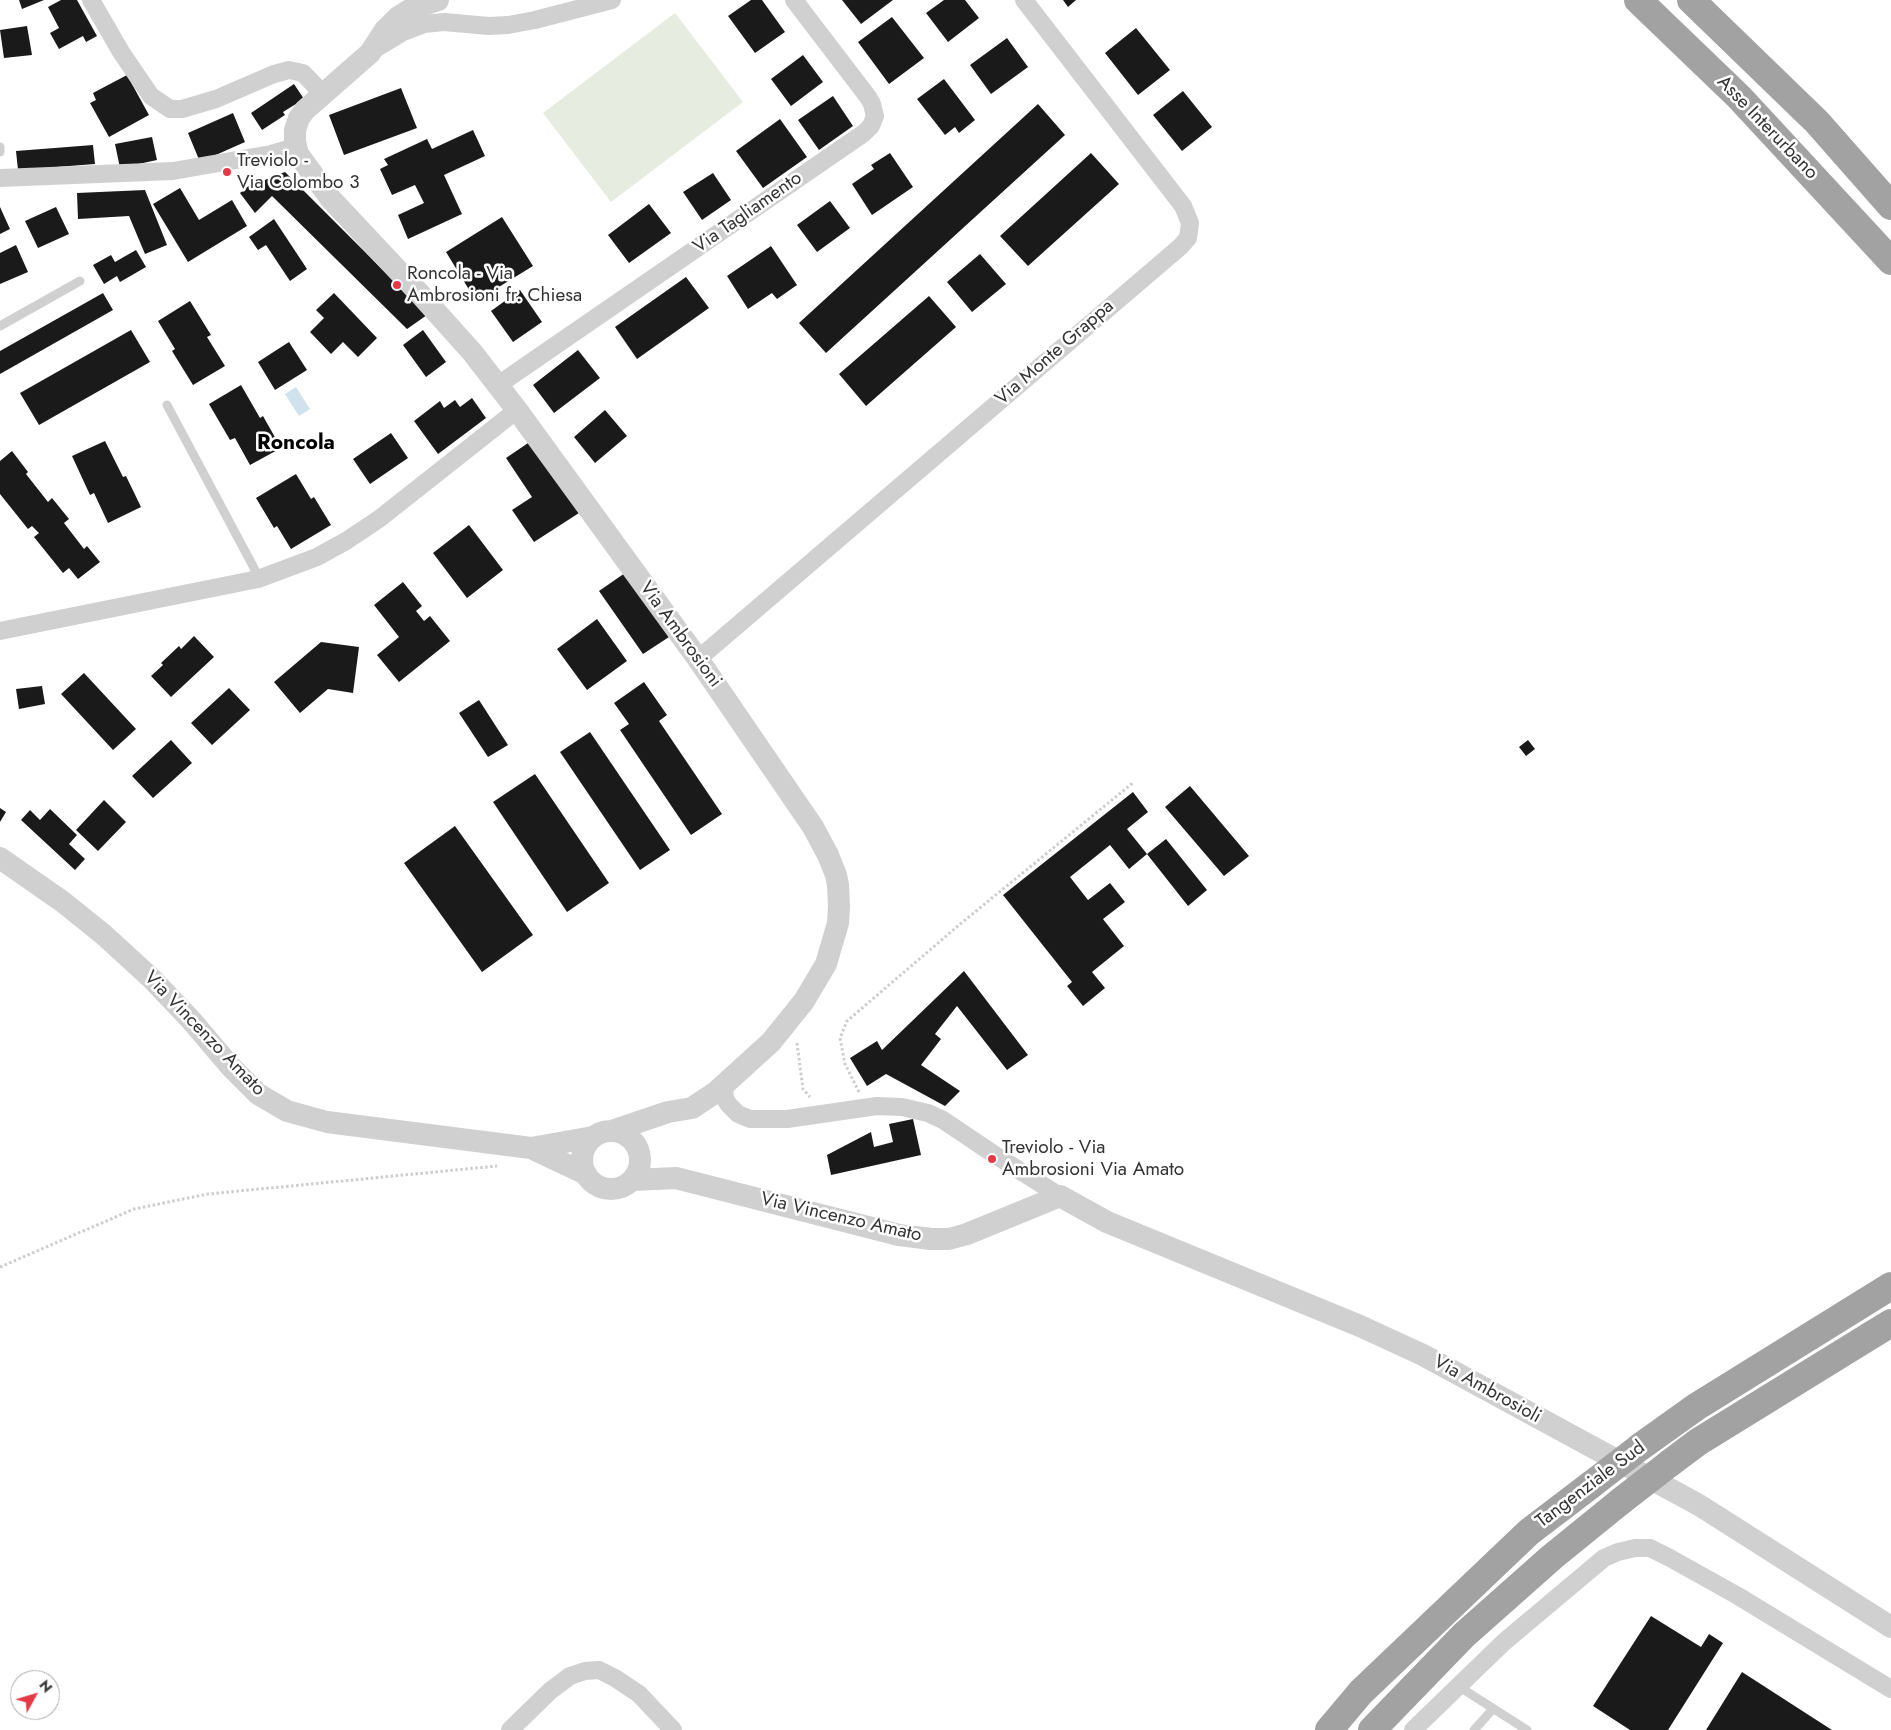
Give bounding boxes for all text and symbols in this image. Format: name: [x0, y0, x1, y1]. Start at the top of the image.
street label: Asse Interurbano: [1712, 71, 1822, 185]
place label: Treviolo - Via Colombo 3: [237, 150, 360, 194]
marker: Treviolo - Via Colombo 3: [221, 166, 233, 178]
street label: Via Tagliamento: [689, 167, 807, 259]
place label: Roncola - Via Ambrosioni fr. Chiesa: [407, 263, 582, 307]
marker: Roncola - Via Ambrosioni fr. Chiesa: [391, 279, 403, 291]
street label: Via Monte Grappa: [991, 295, 1119, 411]
district label: Roncola: [257, 431, 335, 457]
street label: Via Ambrosioni: [634, 578, 726, 692]
street label: Via Vincenzo Amato: [139, 967, 269, 1101]
place label: Treviolo - Via Ambrosioni Via Amato: [1002, 1137, 1184, 1181]
marker: Treviolo - Via Ambrosioni Via Amato: [986, 1153, 998, 1165]
street label: Via Vincenzo Amato: [758, 1188, 924, 1248]
street label: Via Ambrosioli: [1429, 1351, 1545, 1429]
street label: Tangenziale Sud: [1532, 1437, 1650, 1533]
north arrow: [10, 1670, 60, 1720]
text: N: [35, 1676, 57, 1697]

